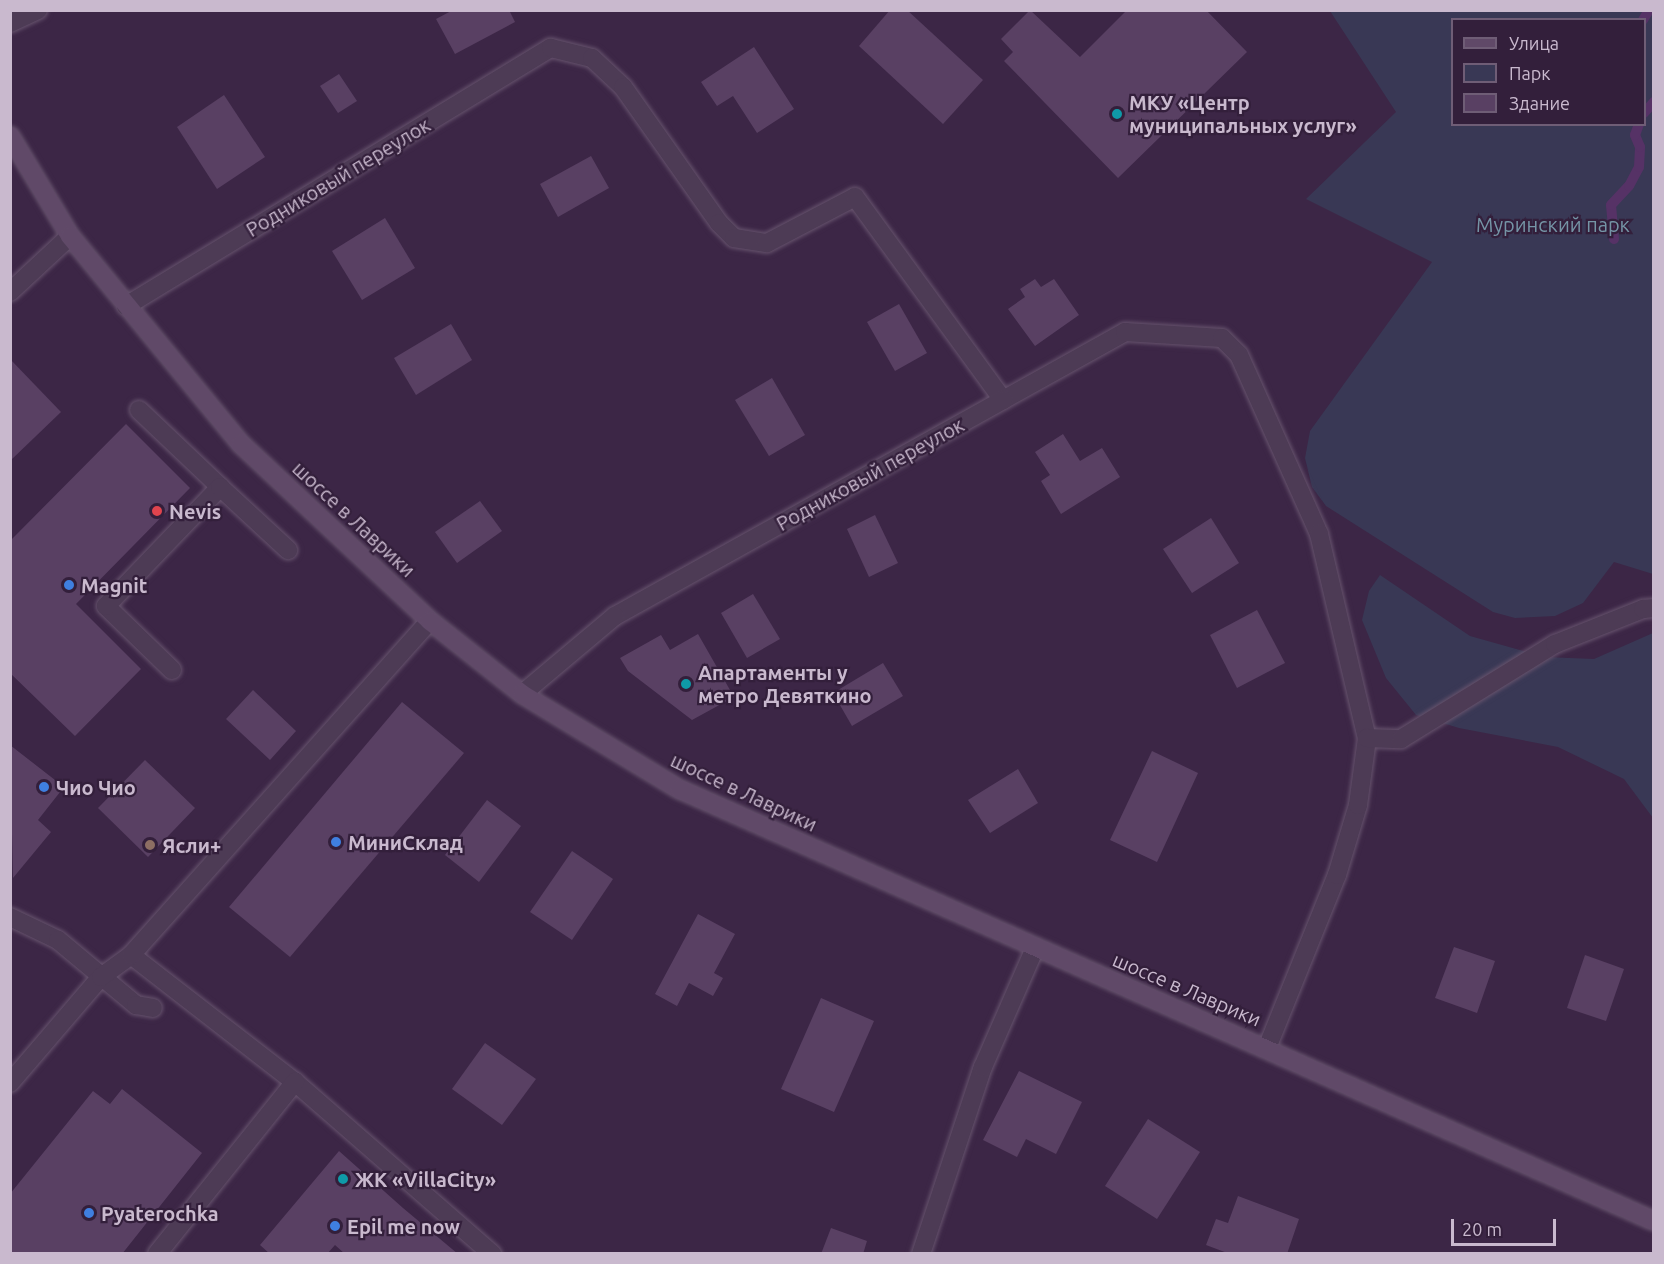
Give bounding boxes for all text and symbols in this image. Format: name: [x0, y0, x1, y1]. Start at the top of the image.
legend: [1451, 18, 1646, 126]
text: Улица: [1509, 33, 1559, 53]
text: Парк: [1509, 63, 1550, 83]
place label: МКУ «Центр муниципальных услуг»: [1129, 90, 1357, 137]
text: Здание: [1509, 93, 1570, 113]
marker: МКУ «Центр муниципальных услуг»: [1110, 107, 1124, 121]
street label: Родниковый переулок: [241, 112, 435, 242]
park label: Муринский парк: [1476, 212, 1630, 236]
street label: Родниковый переулок: [772, 412, 968, 536]
street label: шоссе в Лаврики: [288, 456, 420, 582]
place label: Nevis: [169, 499, 221, 523]
marker: Nevis: [150, 504, 164, 518]
place label: Magnit: [81, 573, 147, 597]
marker: Magnit: [62, 578, 76, 592]
place label: Апартаменты у метро Девяткино: [698, 660, 872, 707]
marker: Апартаменты у метро Девяткино: [679, 677, 693, 691]
street label: шоссе в Лаврики: [667, 748, 821, 836]
place label: Чио Чио: [56, 775, 136, 799]
marker: Чио Чио: [37, 780, 51, 794]
place label: МиниСклад: [348, 830, 463, 854]
place label: Ясли+: [162, 833, 221, 857]
marker: МиниСклад: [329, 835, 343, 849]
marker: Ясли+: [143, 838, 157, 852]
street label: шоссе в Лаврики: [1109, 947, 1265, 1031]
place label: ЖК «VillaCity»: [355, 1167, 496, 1191]
marker: ЖК «VillaCity»: [336, 1172, 350, 1186]
place label: Pyaterochka: [101, 1201, 219, 1225]
marker: Pyaterochka: [82, 1206, 96, 1220]
scale bar: [1454, 1207, 1559, 1245]
place label: Epil me now: [347, 1214, 460, 1238]
marker: Epil me now: [328, 1219, 342, 1233]
text: 20 m: [1462, 1219, 1502, 1239]

